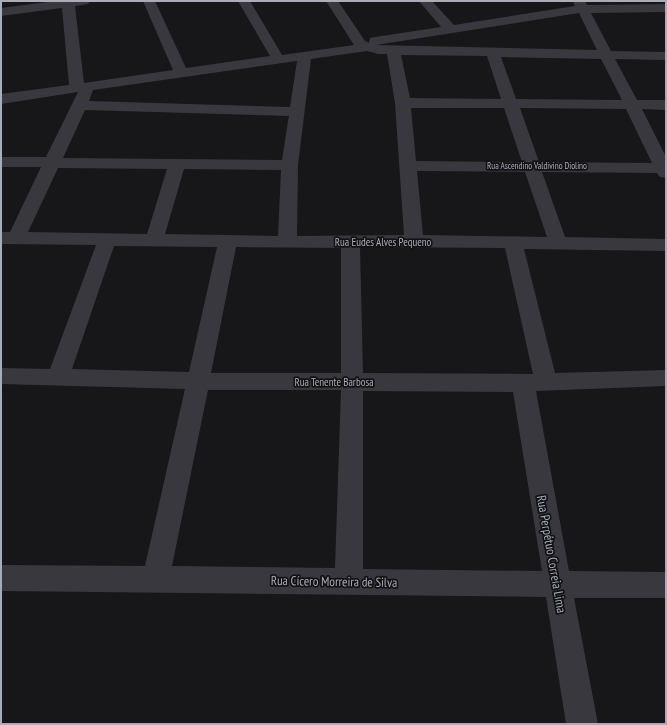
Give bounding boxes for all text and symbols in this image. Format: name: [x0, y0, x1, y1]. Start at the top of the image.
street label: Rua Ascendino Valdivino Diolino: [487, 160, 587, 171]
street label: Rua Eudes Alves Pequeno: [335, 235, 432, 249]
street label: Rua Tenente Barbosa: [294, 375, 374, 389]
street label: Rua Perpétuo Correia Lima: [533, 494, 570, 614]
street label: Rua Cícero Morreira de Silva: [271, 572, 397, 591]

